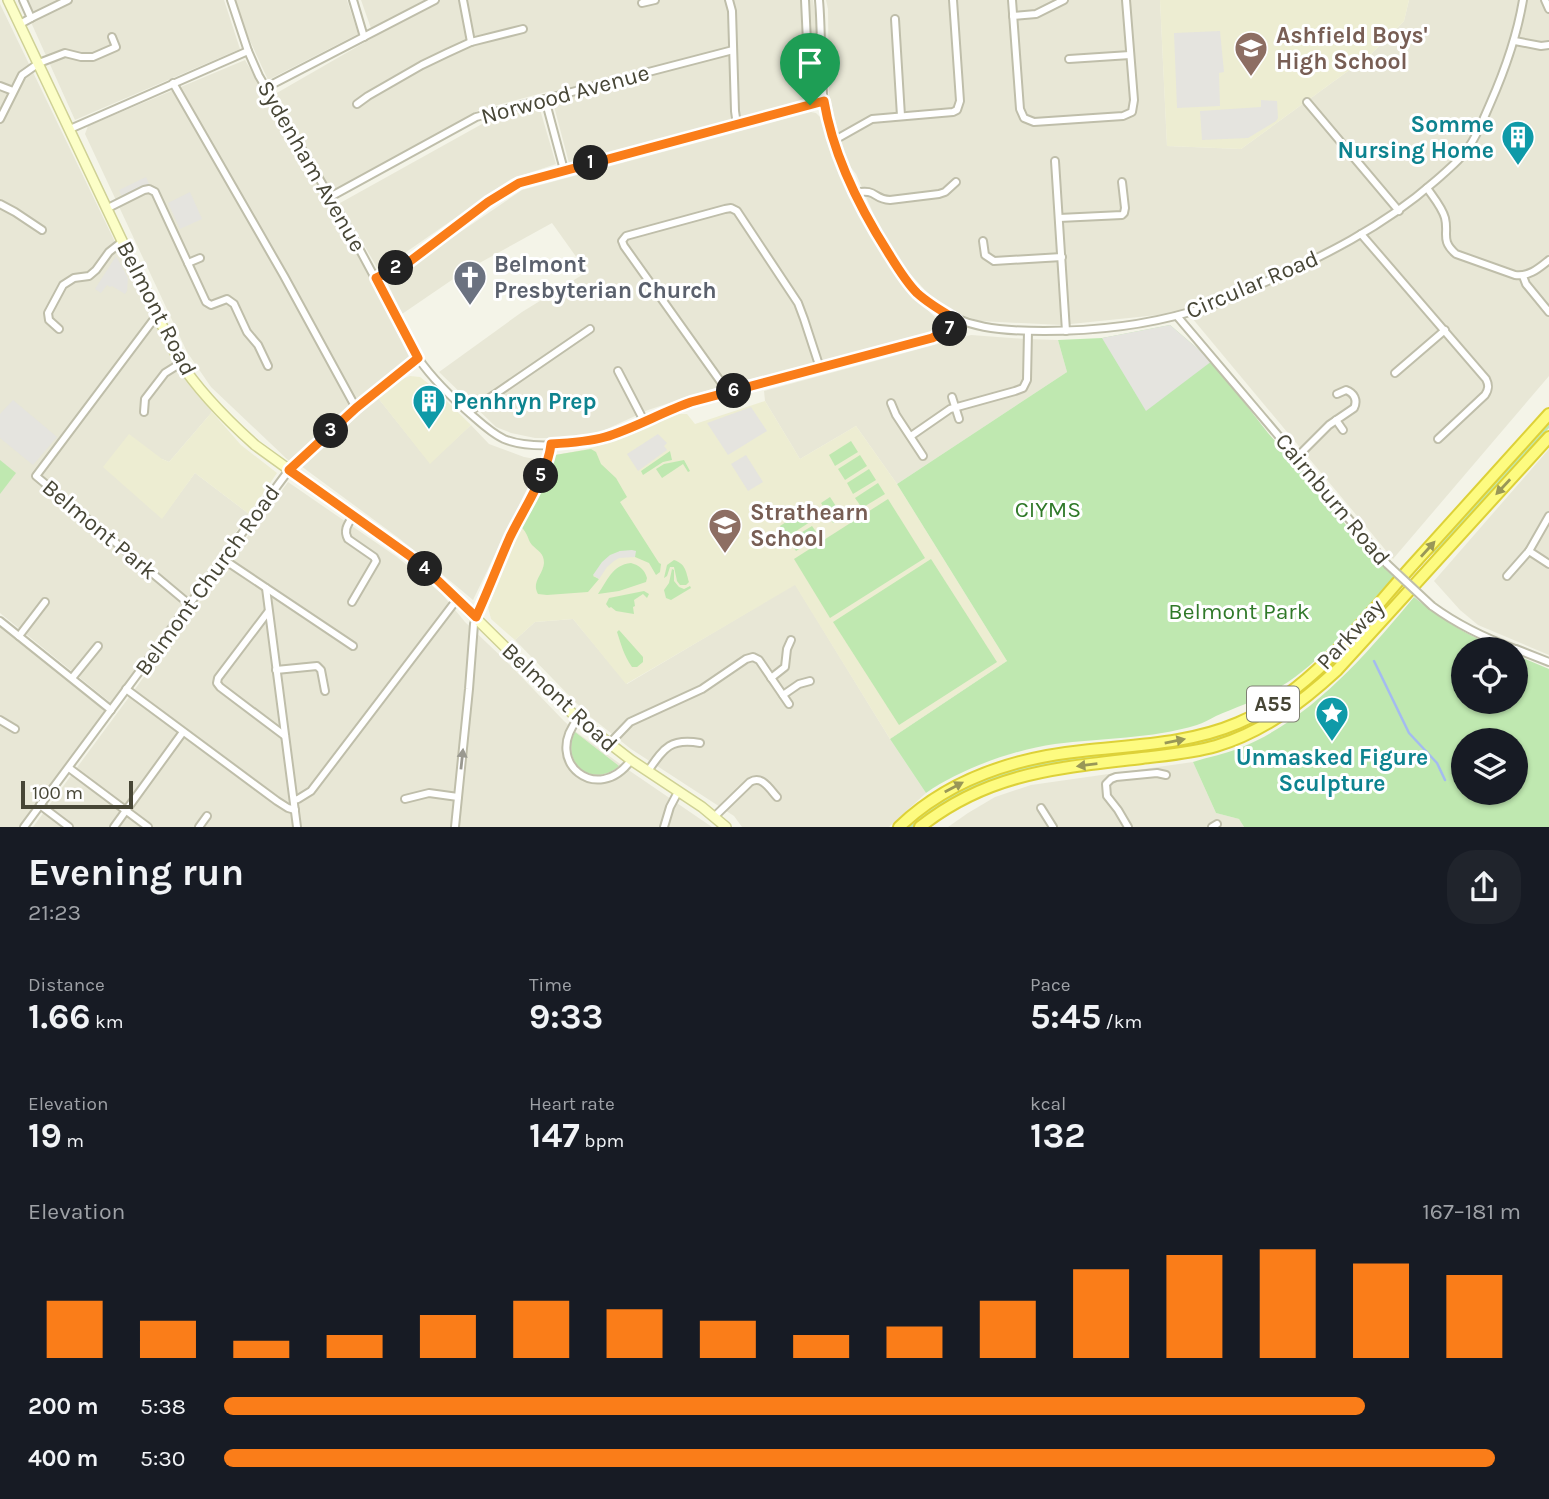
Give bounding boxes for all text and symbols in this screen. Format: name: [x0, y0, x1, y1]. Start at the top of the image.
place label: Ashfield Boys' High School: [1276, 22, 1428, 75]
school or university icon: Ashfield Boys' High School: [1232, 29, 1270, 78]
pin: [780, 33, 840, 105]
icon: arrive: [791, 44, 829, 82]
street label: Norwood Avenue: [478, 59, 652, 130]
street label: Sydenham Avenue: [252, 76, 372, 257]
place label: Somme Nursing Home: [1338, 111, 1494, 164]
building icon: Somme Nursing Home: [1499, 118, 1537, 167]
pin: 1: [574, 146, 608, 180]
text: 1: [587, 151, 594, 173]
street label: Belmont Road: [111, 236, 202, 380]
street label: Circular Road: [1182, 245, 1322, 324]
pin: 2: [378, 250, 414, 286]
place label: Belmont Presbyterian Church: [494, 251, 717, 304]
text: 2: [390, 256, 401, 278]
church icon: Belmont Presbyterian Church: [451, 258, 489, 307]
pin: 7: [932, 312, 968, 346]
text: 7: [945, 317, 954, 339]
pin: 6: [716, 374, 752, 408]
text: 6: [728, 379, 739, 401]
building icon: Penhryn Prep: [410, 382, 448, 431]
place label: Penhryn Prep: [453, 388, 597, 415]
pin: 3: [314, 414, 348, 448]
text: 3: [325, 419, 336, 441]
street label: Cairnburn Road: [1270, 428, 1396, 571]
pin: 5: [524, 458, 558, 494]
text: 5: [535, 464, 546, 486]
street label: Belmont Park: [37, 474, 162, 585]
one-way arrow: [1495, 478, 1511, 496]
street label: Belmont Church Road: [129, 480, 286, 681]
park label: CIYMS: [1015, 496, 1081, 523]
place label: Strathearn School: [750, 499, 869, 552]
school or university icon: Strathearn School: [706, 506, 744, 555]
one-way arrow: [1419, 541, 1435, 558]
pin: 4: [408, 552, 442, 586]
text: 4: [419, 557, 430, 579]
street label: Parkway: [1311, 593, 1390, 675]
park label: Belmont Park: [1168, 598, 1310, 625]
street label: Belmont Road: [496, 637, 623, 758]
map controls: [1451, 637, 1528, 805]
button: locate: [1451, 637, 1528, 714]
road number: A55: [1247, 686, 1299, 722]
place icon: Unmasked Figure Sculpture: [1313, 694, 1351, 743]
button: layers: [1451, 728, 1528, 805]
one-way arrow: [1164, 735, 1186, 746]
place label: Unmasked Figure Sculpture: [1236, 744, 1428, 797]
one-way arrow: [456, 748, 467, 770]
one-way arrow: [1076, 759, 1098, 770]
scale bar: [21, 778, 133, 810]
one-way arrow: [944, 781, 964, 793]
text: 100 m: [32, 782, 83, 804]
text: Evening run: [28, 850, 244, 895]
button: share: [1447, 850, 1521, 924]
text: 21:23: [28, 899, 81, 926]
text: Distance: [28, 974, 105, 996]
text: Time: [529, 974, 572, 996]
text: Pace: [1030, 974, 1071, 996]
text: 1.66: [28, 996, 91, 1037]
text: 9:33: [529, 996, 603, 1037]
text: 5:45: [1030, 996, 1101, 1037]
text: km: [91, 1011, 124, 1033]
text: /km: [1101, 1011, 1142, 1033]
text: Elevation: [28, 1093, 108, 1115]
text: Heart rate: [529, 1093, 615, 1115]
text: kcal: [1030, 1093, 1066, 1115]
text: 19: [28, 1115, 62, 1156]
text: 147: [529, 1115, 580, 1156]
text: 132: [1030, 1115, 1085, 1156]
text: m: [62, 1130, 84, 1152]
text: bpm: [580, 1130, 624, 1152]
text: Elevation: [28, 1198, 125, 1225]
text: 167–181 m: [1422, 1198, 1521, 1225]
text: 200 m: [28, 1393, 99, 1420]
text: 5:38: [140, 1393, 186, 1420]
text: 400 m: [28, 1445, 98, 1472]
text: 5:30: [140, 1445, 186, 1472]

